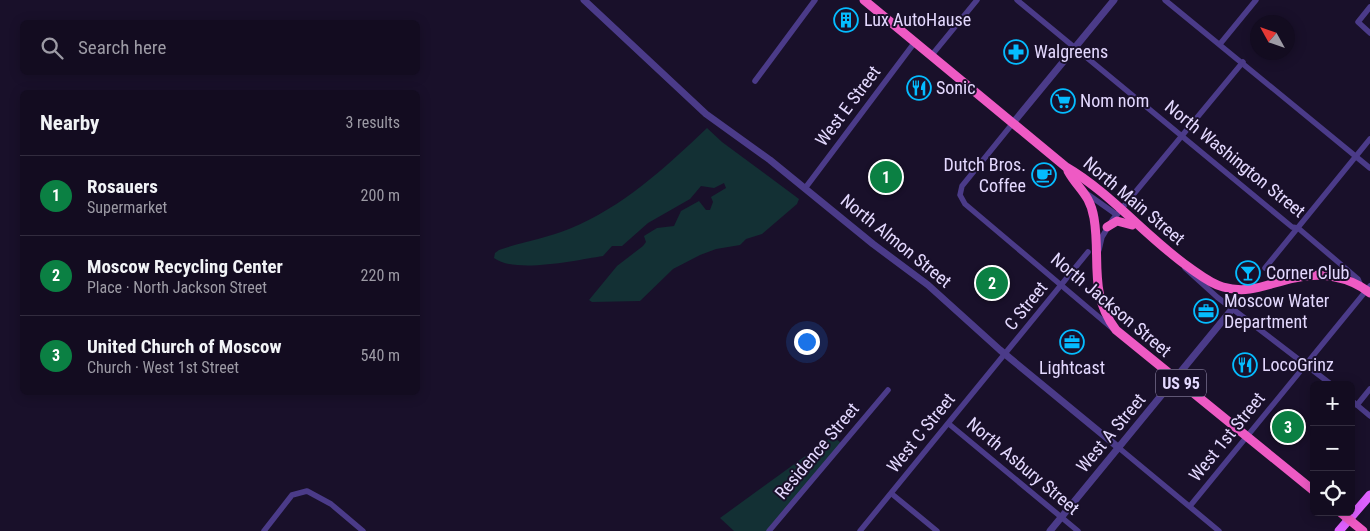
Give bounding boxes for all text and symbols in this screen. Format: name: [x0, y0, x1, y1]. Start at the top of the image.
building icon: Lux AutoHause: [833, 7, 859, 33]
place label: Lux AutoHause: [864, 9, 971, 30]
north arrow: [1250, 15, 1295, 60]
search box: [20, 20, 420, 75]
icon: search: [38, 34, 66, 62]
text: Search here: [78, 36, 166, 59]
pharmacy icon: Walgreens: [1003, 39, 1029, 65]
place label: Walgreens: [1034, 41, 1108, 62]
street label: West E Street: [811, 62, 885, 150]
restaurant icon: Sonic: [906, 75, 932, 101]
place label: Sonic: [936, 77, 976, 98]
supermarket icon: Nom nom: [1050, 88, 1076, 114]
place label: Nom nom: [1080, 90, 1149, 111]
street label: North Washington Street: [1161, 96, 1310, 222]
text: Nearby: [40, 111, 99, 135]
text: 3 results: [345, 113, 400, 132]
street label: North Main Street: [1079, 152, 1189, 249]
place label: Dutch Bros. Coffee: [943, 154, 1026, 196]
pin: 1: [870, 158, 902, 196]
cafe icon: Dutch Bros. Coffee: [1031, 162, 1057, 188]
text: Rosauers: [87, 175, 158, 198]
text: 1: [52, 186, 60, 205]
text: 200 m: [361, 186, 400, 205]
street label: North Almon Street: [837, 190, 956, 292]
text: Supermarket: [87, 198, 167, 217]
street label: North Jackson Street: [1047, 248, 1176, 361]
text: Moscow Recycling Center: [87, 255, 283, 278]
bar icon: Corner Club: [1235, 260, 1261, 286]
place label: Corner Club: [1266, 262, 1350, 283]
pin: 2: [976, 264, 1008, 302]
text: 2: [52, 266, 60, 285]
text: 220 m: [361, 266, 400, 285]
street label: C Street: [1000, 277, 1052, 334]
text: Place · North Jackson Street: [87, 278, 267, 297]
place label: Moscow Water Department: [1224, 290, 1330, 332]
office icon: Moscow Water Department: [1193, 298, 1219, 324]
your location: [794, 329, 820, 355]
office icon: Lightcast: [1059, 329, 1085, 355]
text: United Church of Moscow: [87, 335, 282, 358]
text: 3: [52, 346, 60, 365]
text: 540 m: [361, 346, 400, 365]
restaurant icon: LocoGrinz: [1232, 352, 1258, 378]
place label: LocoGrinz: [1262, 354, 1334, 375]
place label: Lightcast: [1039, 357, 1105, 378]
text: Church · West 1st Street: [87, 358, 239, 377]
road number: US 95: [1156, 369, 1206, 396]
map controls: [1310, 381, 1355, 516]
button: +: [1310, 381, 1355, 426]
street label: West 1st Street: [1184, 388, 1269, 485]
street label: West C Street: [882, 389, 959, 477]
street label: West A Street: [1072, 389, 1150, 476]
street label: Residence Street: [770, 398, 863, 503]
pin: 3: [1272, 408, 1304, 446]
street label: North Asbury Street: [963, 413, 1084, 519]
button: −: [1310, 426, 1355, 471]
button: locate: [1310, 471, 1355, 516]

